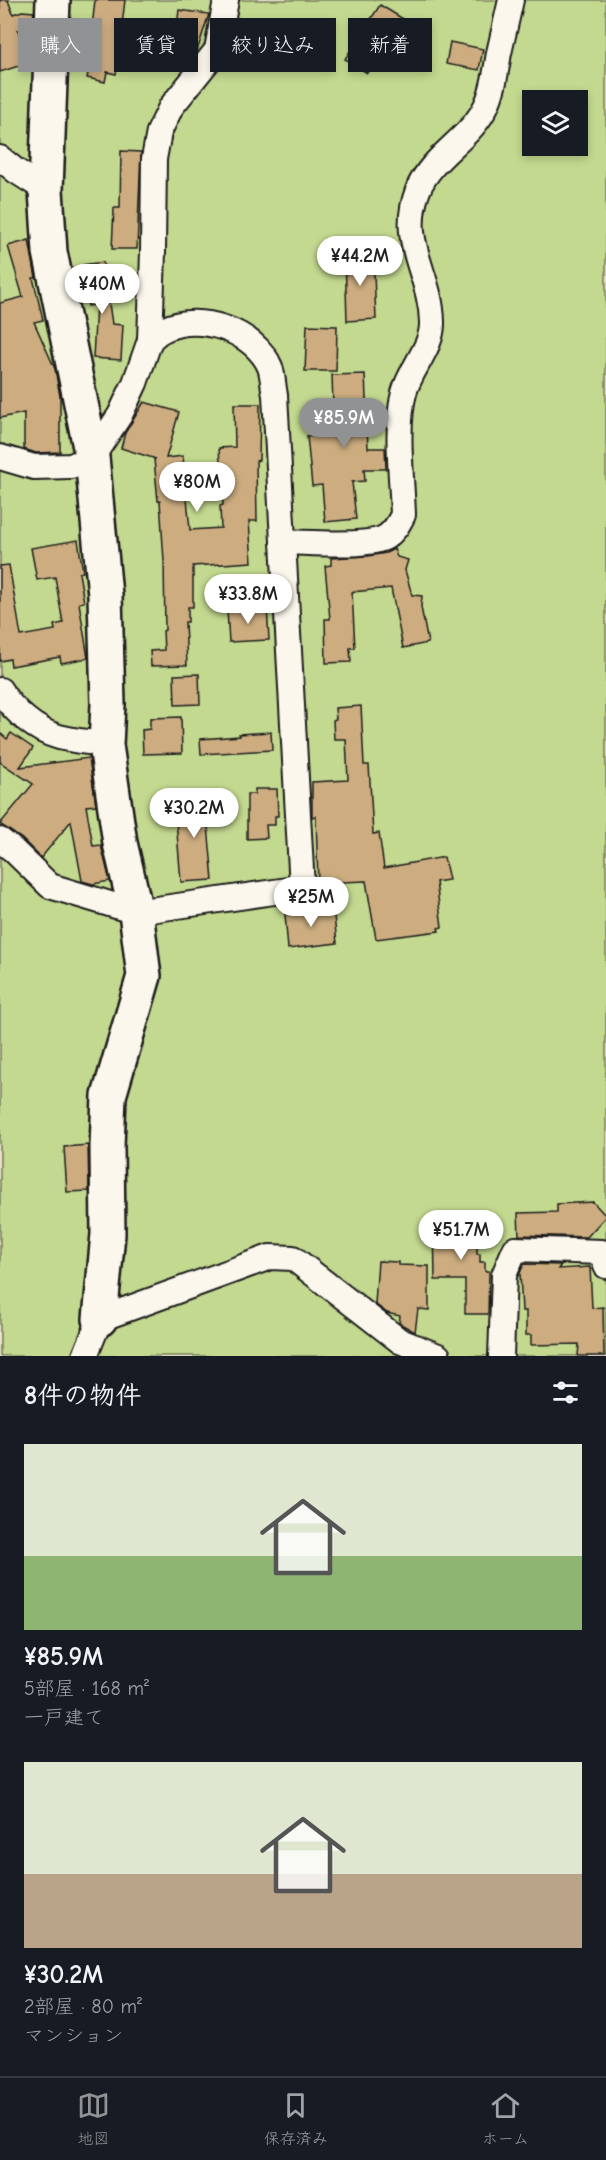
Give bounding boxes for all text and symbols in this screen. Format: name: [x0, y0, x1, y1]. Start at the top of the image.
chip: 購入: [18, 18, 102, 72]
chip: 賃貸: [114, 18, 198, 72]
chip: 絞り込み: [210, 18, 336, 72]
chip: 新着: [348, 18, 432, 72]
map controls: [522, 90, 588, 156]
button: layers: [522, 90, 588, 156]
pin: ¥44.2M: [311, 236, 409, 287]
text: ¥44.2M: [331, 244, 389, 267]
pin: ¥40M: [66, 264, 138, 315]
text: ¥40M: [79, 272, 125, 295]
pin: ¥85.9M: [295, 398, 393, 449]
text: ¥85.9M: [314, 406, 374, 429]
pin: ¥80M: [161, 462, 233, 513]
text: ¥80M: [173, 470, 221, 493]
pin: ¥33.8M: [199, 574, 297, 625]
text: ¥33.8M: [218, 582, 278, 605]
pin: ¥30.2M: [145, 788, 243, 839]
text: ¥30.2M: [164, 796, 224, 819]
pin: ¥25M: [275, 877, 347, 928]
text: ¥25M: [288, 885, 334, 908]
pin: ¥51.7M: [412, 1210, 510, 1261]
text: ¥51.7M: [432, 1218, 490, 1241]
icon: filters: [549, 1376, 582, 1409]
text: 8件の物件: [24, 1381, 141, 1411]
icon: home: [249, 1483, 357, 1591]
text: ¥85.9M: [24, 1642, 103, 1672]
text: 5部屋 · 168 m²: [24, 1677, 149, 1700]
text: 一戸建て: [24, 1706, 104, 1729]
icon: home: [249, 1801, 357, 1909]
text: ¥30.2M: [24, 1960, 103, 1990]
text: 2部屋 · 80 m²: [24, 1995, 142, 2018]
text: マンション: [24, 2024, 123, 2047]
tab: 地図: [77, 2089, 110, 2149]
tab: 保存済み: [264, 2089, 328, 2149]
tab: ホーム: [482, 2089, 529, 2149]

